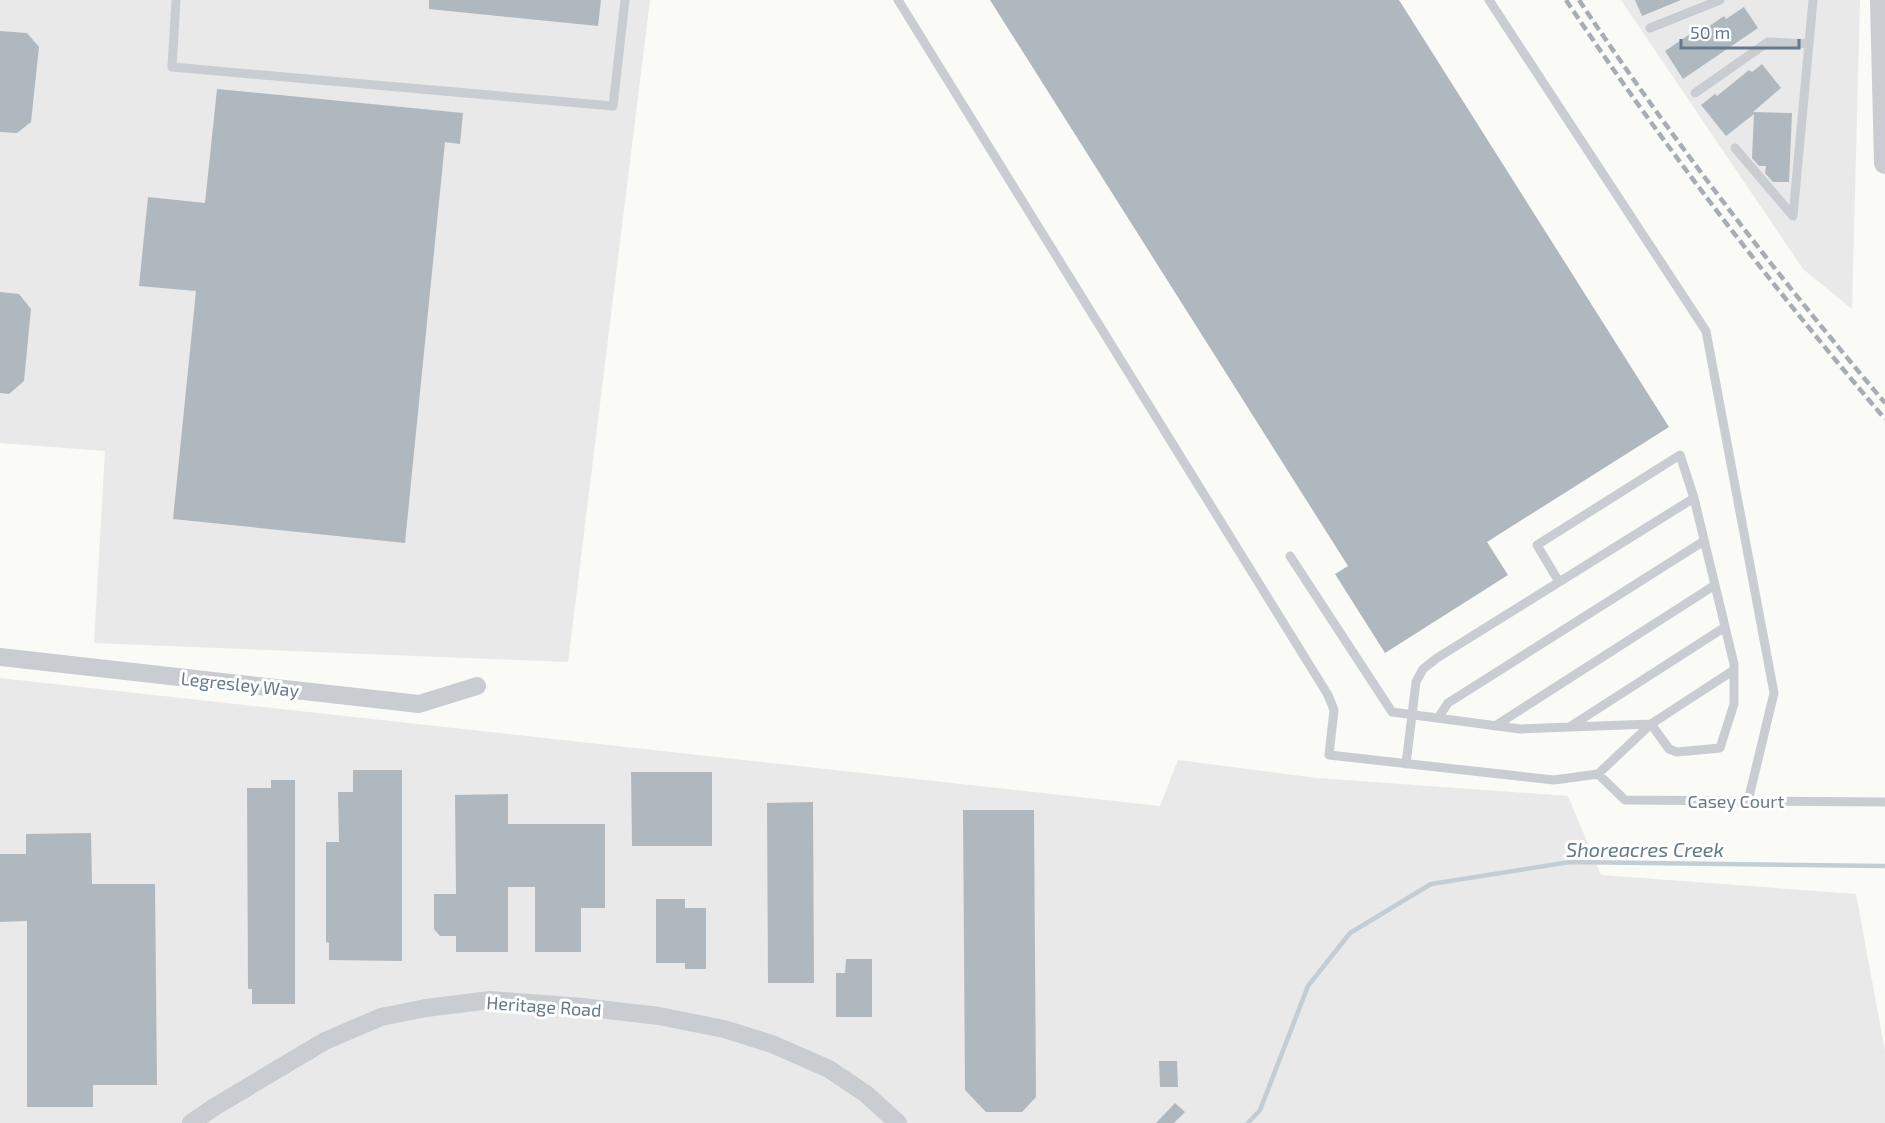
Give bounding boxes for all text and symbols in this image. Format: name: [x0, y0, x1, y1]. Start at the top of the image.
scale bar: [1681, 12, 1800, 50]
text: 50 m: [1690, 21, 1730, 43]
street label: Legresley Way: [180, 667, 301, 701]
street label: Casey Court: [1688, 790, 1785, 812]
water label: Shoreacres Creek: [1566, 837, 1724, 861]
street label: Heritage Road: [486, 991, 602, 1021]

